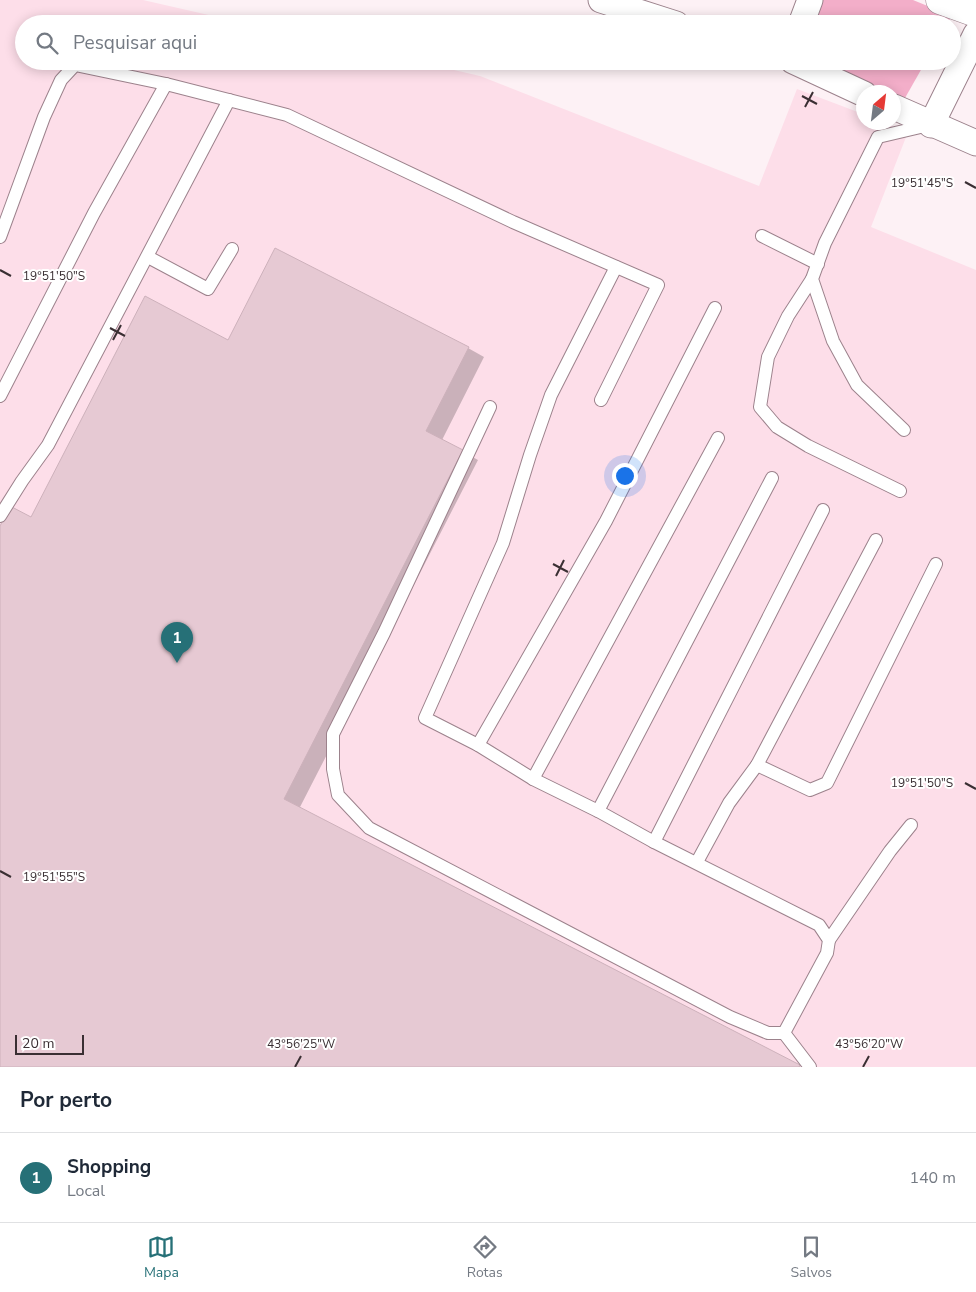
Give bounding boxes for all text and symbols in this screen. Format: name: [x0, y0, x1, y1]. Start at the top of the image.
search box: [15, 15, 961, 70]
icon: search: [33, 29, 61, 57]
text: Pesquisar aqui: [73, 30, 197, 56]
north arrow: [856, 85, 901, 130]
text: 19°51'45"S: [891, 175, 953, 191]
text: 19°51'50"S: [23, 268, 85, 284]
your location: [612, 463, 638, 489]
pin: 1: [161, 622, 193, 663]
text: 19°51'50"S: [891, 775, 953, 791]
text: 19°51'55"S: [23, 869, 85, 885]
scale bar: [15, 1032, 84, 1055]
text: 20 m: [22, 1034, 54, 1053]
text: 43°56'25"W: [267, 1036, 335, 1052]
text: 43°56'20"W: [835, 1036, 903, 1052]
text: Por perto: [20, 1086, 112, 1114]
text: Shopping: [67, 1154, 151, 1180]
text: 1: [31, 1167, 41, 1189]
text: 140 m: [909, 1167, 956, 1189]
text: Local: [67, 1180, 105, 1202]
tab: Mapa: [144, 1233, 179, 1282]
tab: Rotas: [467, 1233, 503, 1282]
tab: Salvos: [790, 1233, 832, 1282]

